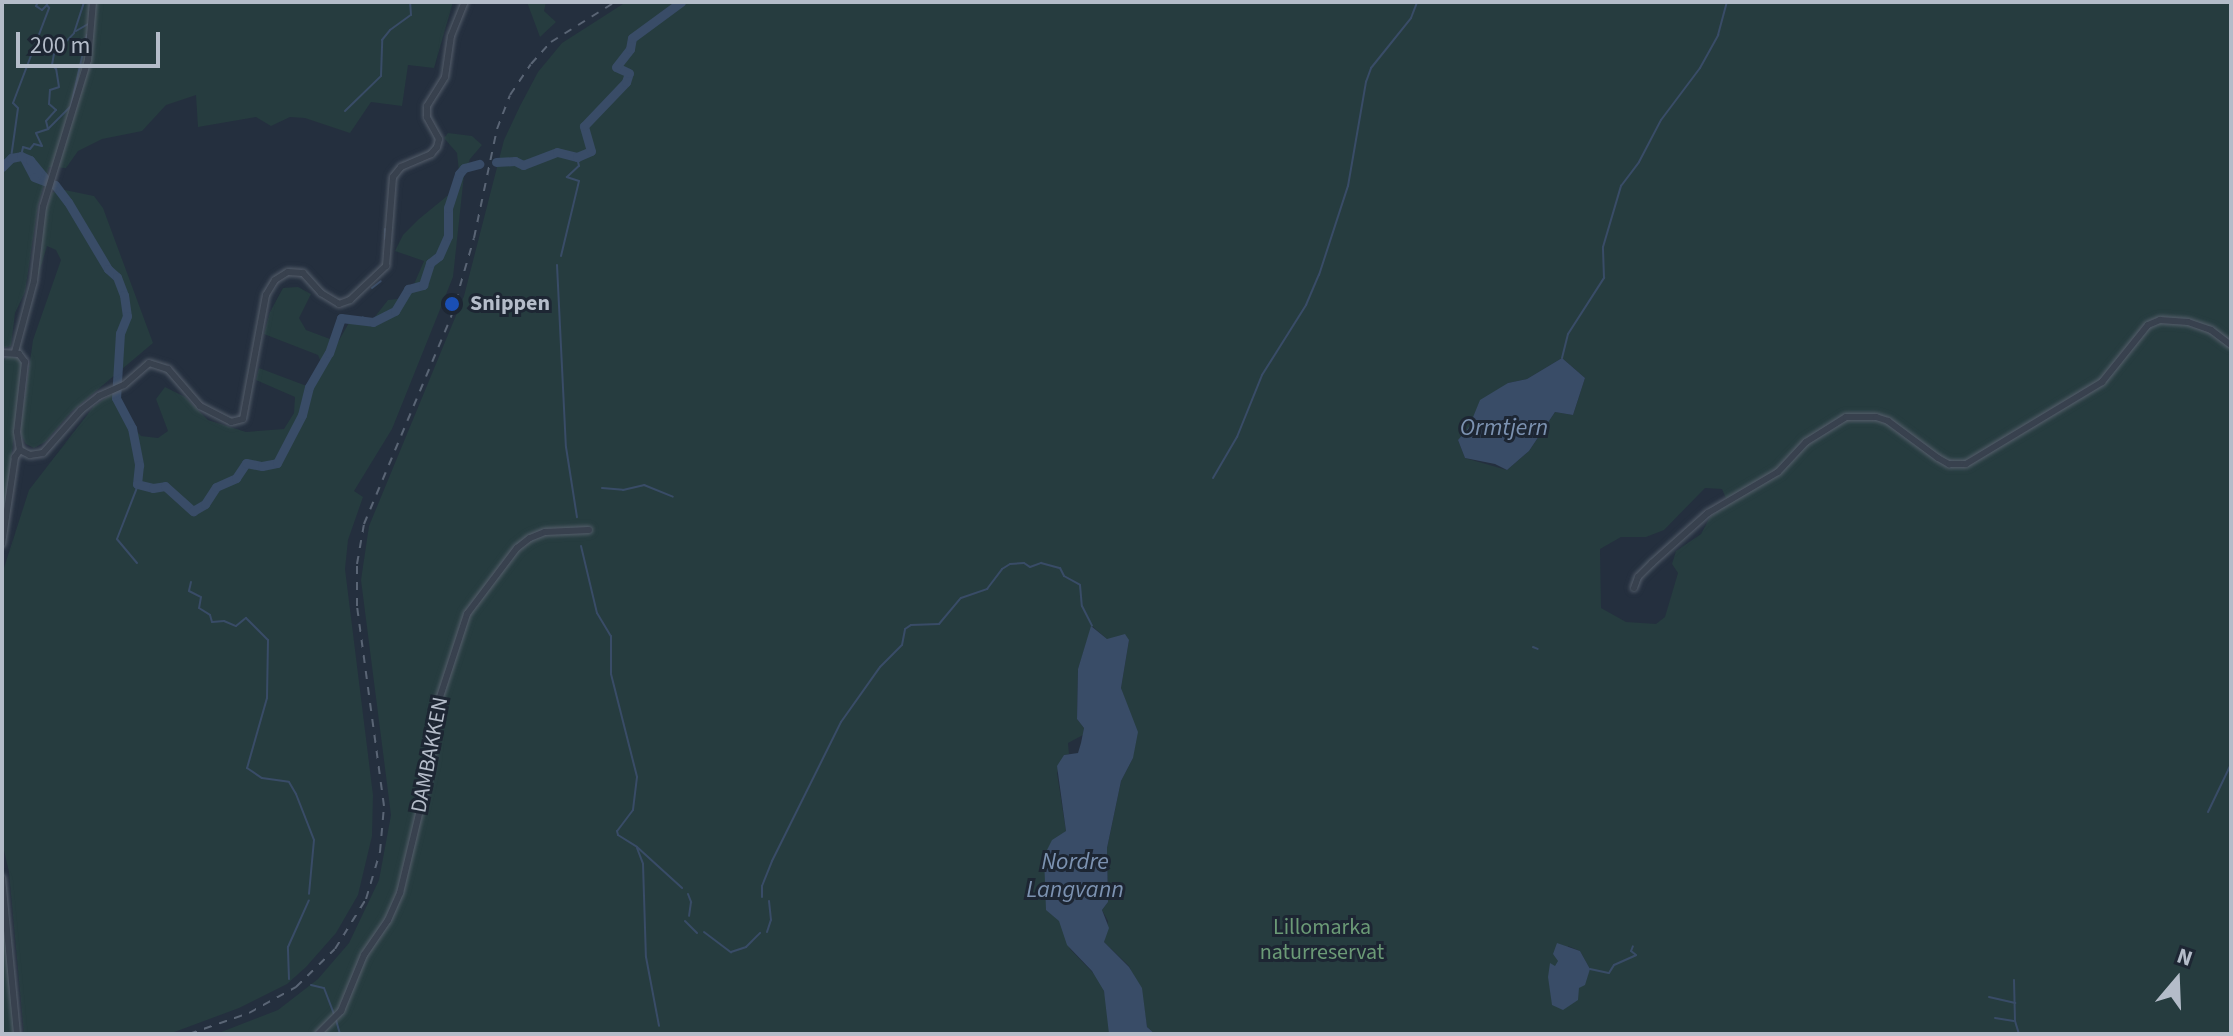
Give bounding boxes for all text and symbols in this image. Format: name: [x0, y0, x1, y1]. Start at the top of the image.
scale bar: [20, 16, 164, 66]
text: 200 m: [30, 28, 90, 63]
place label: Snippen: [470, 291, 550, 317]
marker: Snippen: [441, 293, 463, 315]
water label: Ormtjern: [1460, 414, 1548, 442]
street label: DAMBAKKEN: [406, 695, 454, 815]
water label: Nordre Langvann: [1026, 848, 1124, 904]
park label: Lillomarka naturreservat: [1260, 914, 1384, 966]
north arrow: [2137, 940, 2217, 1020]
text: N: [2173, 940, 2197, 975]

